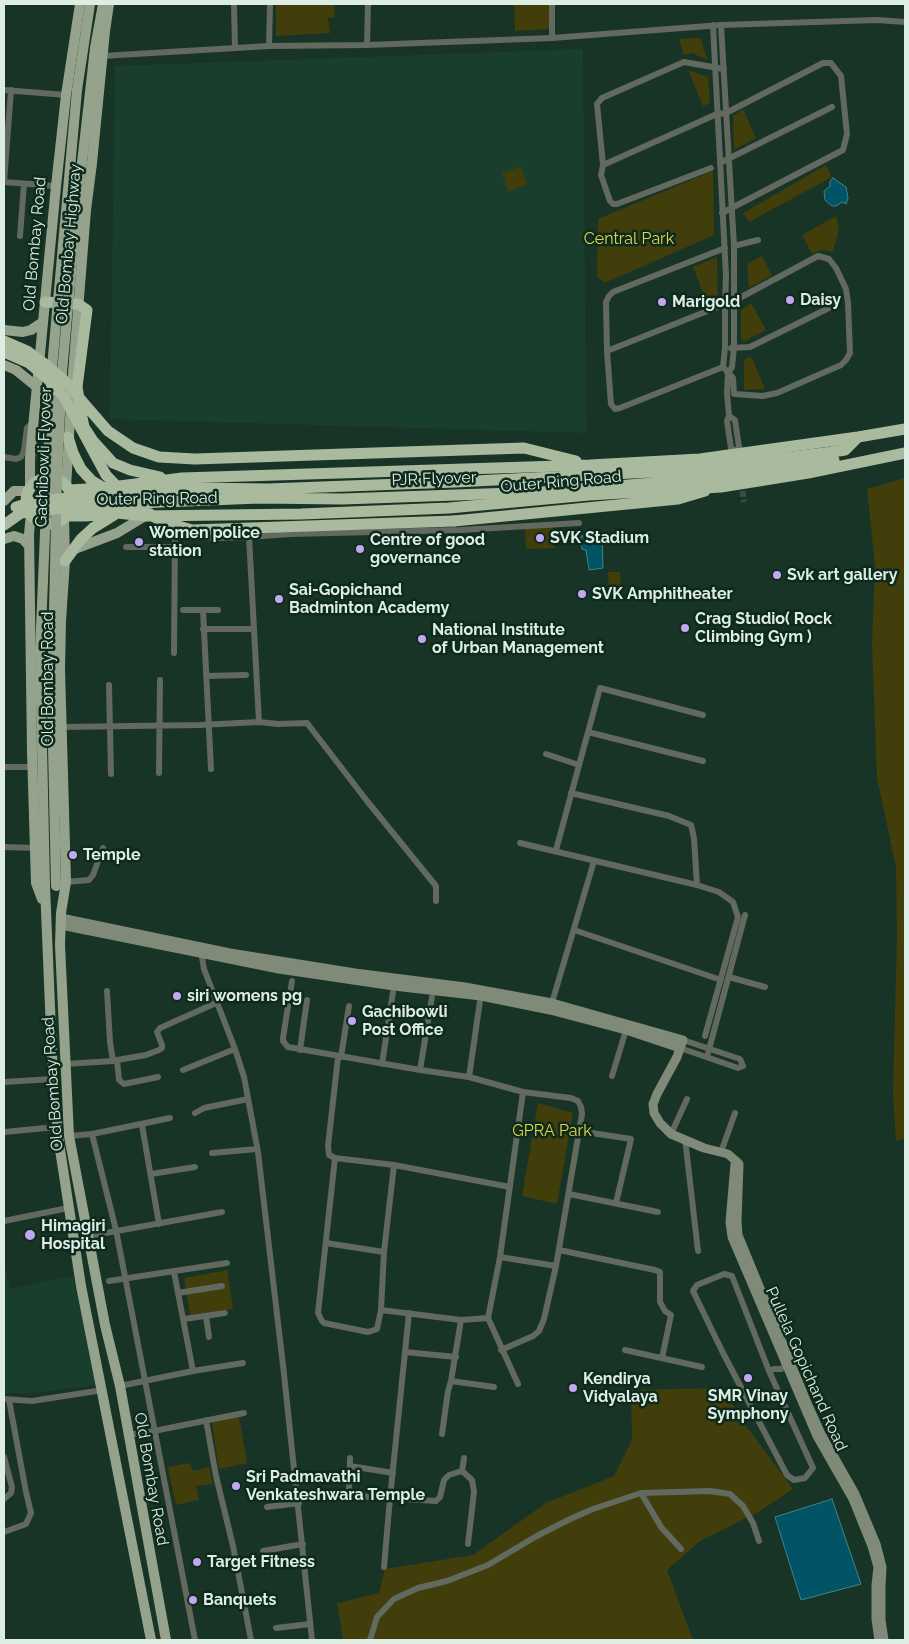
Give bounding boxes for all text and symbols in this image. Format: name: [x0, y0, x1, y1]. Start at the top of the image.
street label: Old Bombay Highway: [52, 163, 86, 325]
street label: Old Bombay Road: [20, 176, 50, 312]
park label: Central Park: [584, 229, 674, 249]
place label: Daisy: [800, 290, 841, 310]
place label: Marigold: [672, 292, 740, 312]
marker: Daisy: [784, 294, 796, 306]
marker: Marigold: [656, 296, 668, 308]
street label: Gachibowli Flyover: [32, 387, 56, 527]
street label: Outer Ring Road: [500, 467, 622, 497]
street label: PJR Flyover: [391, 468, 477, 490]
street label: Outer Ring Road: [96, 488, 218, 510]
place label: Women police station: [149, 523, 260, 561]
place label: SVK Stadium: [550, 528, 649, 548]
place label: Centre of good governance: [370, 530, 485, 568]
marker: SVK Stadium: [534, 532, 546, 544]
marker: Women police station: [133, 536, 145, 548]
marker: Centre of good governance: [354, 543, 366, 555]
place label: Svk art gallery: [787, 565, 898, 585]
marker: Svk art gallery: [771, 569, 783, 581]
place label: Sai-Gopichand Badminton Academy: [289, 580, 449, 618]
place label: SVK Amphitheater: [592, 584, 733, 604]
marker: SVK Amphitheater: [576, 588, 588, 600]
marker: Sai-Gopichand Badminton Academy: [273, 593, 285, 605]
place label: Crag Studio( Rock Climbing Gym ): [695, 609, 832, 647]
street label: Old Bombay Road: [38, 612, 58, 746]
place label: National Institute of Urban Management: [432, 620, 604, 658]
marker: Crag Studio( Rock Climbing Gym ): [679, 622, 691, 634]
marker: National Institute of Urban Management: [416, 633, 428, 645]
place label: Temple: [83, 845, 141, 865]
marker: Temple: [67, 849, 79, 861]
place label: siri womens pg: [187, 986, 302, 1006]
marker: siri womens pg: [171, 990, 183, 1002]
place label: Gachibowli Post Office: [362, 1002, 448, 1040]
marker: Gachibowli Post Office: [346, 1015, 358, 1027]
street label: Old Bombay Road: [39, 1016, 67, 1152]
park label: GPRA Park: [512, 1121, 592, 1141]
place label: Himagiri Hospital: [41, 1216, 106, 1254]
marker: Himagiri Hospital: [23, 1228, 37, 1242]
street label: Pullela Gopichand Road: [761, 1284, 851, 1454]
place label: Kendirya Vidyalaya: [583, 1369, 658, 1407]
marker: SMR Vinay Symphony: [742, 1372, 754, 1384]
marker: Kendirya Vidyalaya: [567, 1382, 579, 1394]
place label: SMR Vinay Symphony: [707, 1386, 789, 1424]
street label: Old Bombay Road: [130, 1411, 172, 1547]
place label: Sri Padmavathi Venkateshwara Temple: [246, 1467, 425, 1505]
marker: Sri Padmavathi Venkateshwara Temple: [230, 1480, 242, 1492]
place label: Target Fitness: [207, 1552, 315, 1572]
marker: Target Fitness: [191, 1556, 203, 1568]
place label: Banquets: [203, 1590, 276, 1610]
marker: Banquets: [187, 1594, 199, 1606]

